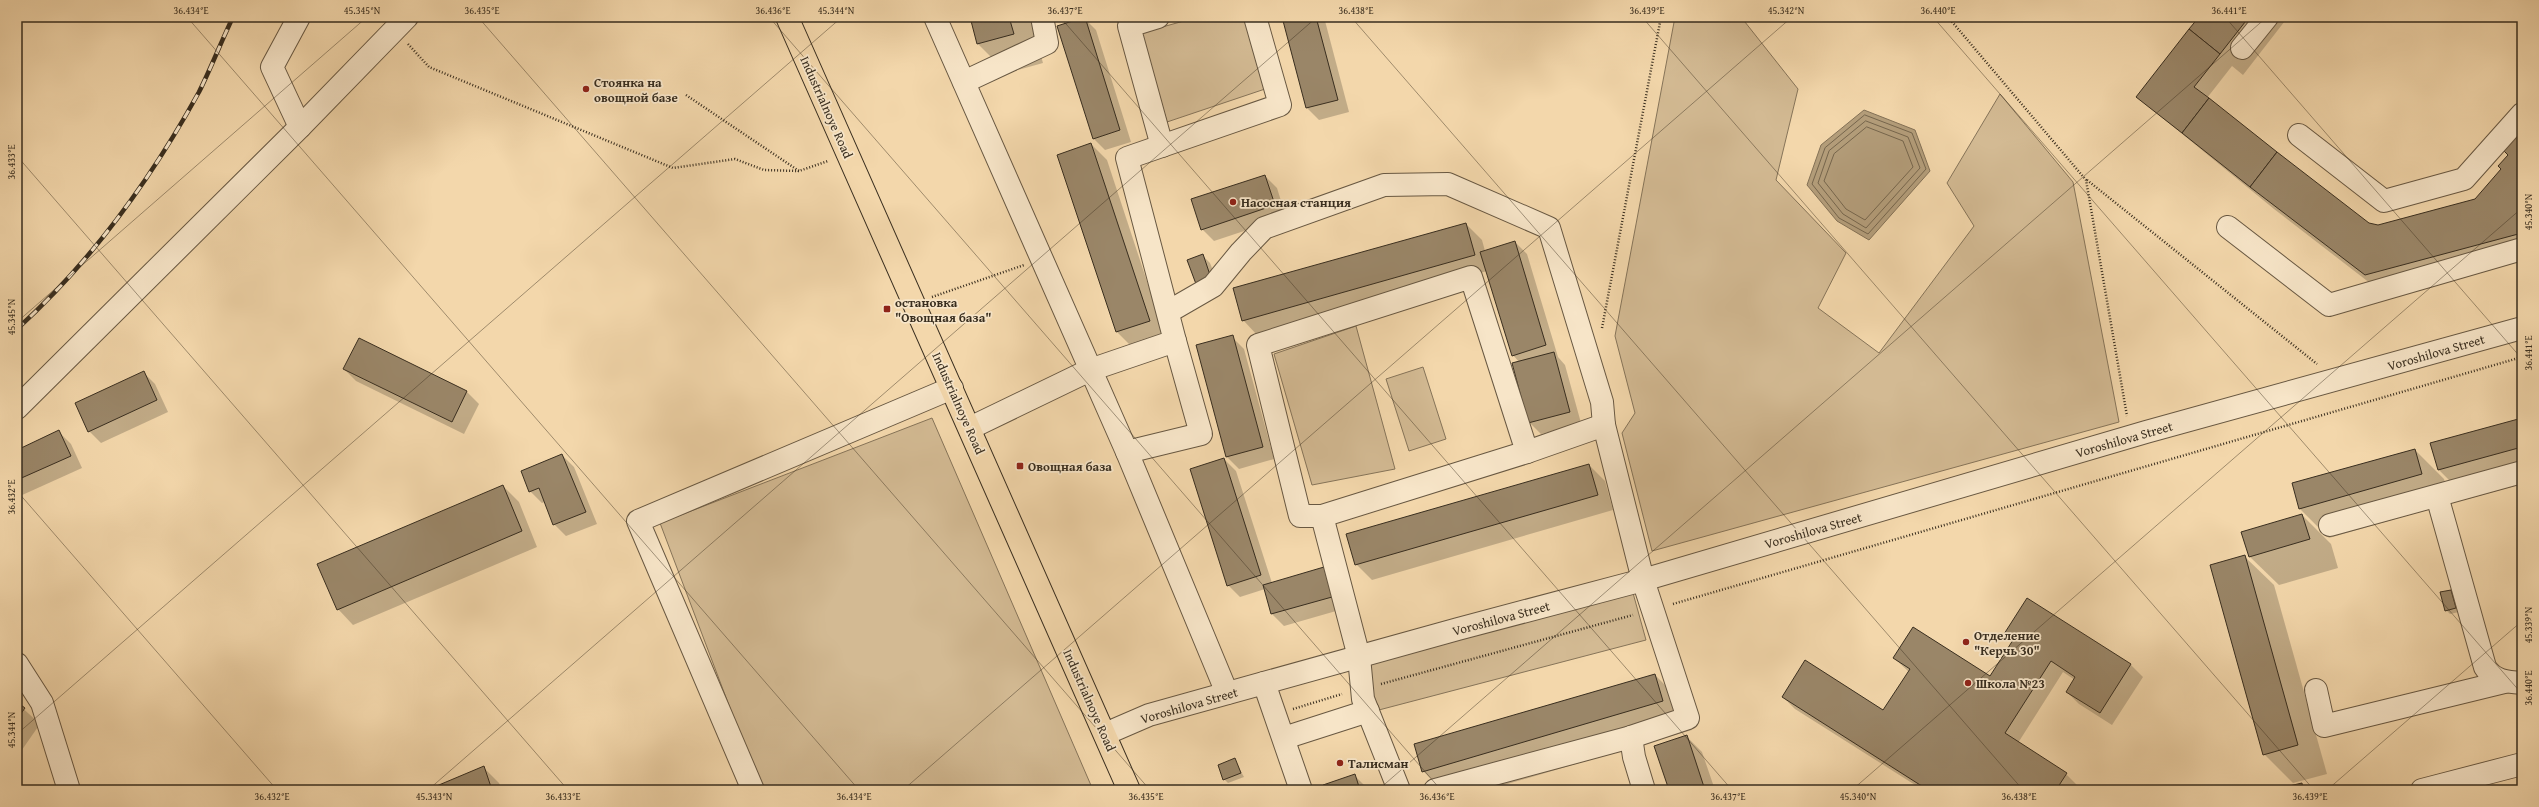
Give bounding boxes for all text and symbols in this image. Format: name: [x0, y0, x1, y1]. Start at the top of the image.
text: 36.434°E: [173, 3, 209, 18]
text: 45.345°N: [344, 3, 381, 18]
text: 36.435°E: [464, 3, 500, 18]
text: 36.436°E: [755, 3, 791, 18]
text: 45.344°N: [818, 3, 855, 18]
text: 36.437°E: [1047, 3, 1083, 18]
text: 36.438°E: [1338, 3, 1374, 18]
text: 36.439°E: [1629, 3, 1665, 18]
text: 45.342°N: [1768, 3, 1805, 18]
text: 36.440°E: [1920, 3, 1956, 18]
text: 36.441°E: [2211, 3, 2247, 18]
street label: Industrialnoye Road: [795, 53, 858, 161]
place label: Стоянка на овощной базе: [594, 73, 678, 107]
marker: Стоянка на овощной базе: [581, 84, 591, 94]
text: 36.433°E: [4, 144, 19, 180]
place label: Насосная станция: [1241, 193, 1351, 212]
text: 45.340°N: [2521, 193, 2536, 230]
marker: Насосная станция: [1228, 197, 1238, 207]
place label: остановка "Овощная база": [895, 293, 992, 327]
text: 45.345°N: [4, 298, 19, 335]
marker: остановка "Овощная база": [882, 304, 892, 314]
street label: Voroshilova Street: [2385, 329, 2487, 375]
text: 36.441°E: [2521, 335, 2536, 371]
street label: Industrialnoye Road: [927, 349, 990, 457]
street label: Voroshilova Street: [2073, 416, 2175, 462]
place label: Овощная база: [1028, 457, 1112, 476]
marker: Овощная база: [1015, 461, 1025, 471]
text: 36.432°E: [4, 479, 19, 515]
street label: Voroshilova Street: [1762, 507, 1864, 553]
street label: Voroshilova Street: [1450, 596, 1552, 641]
text: 45.339°N: [2521, 606, 2536, 643]
place label: Отделение "Керчь 30": [1974, 626, 2040, 660]
marker: Отделение "Керчь 30": [1961, 637, 1971, 647]
street label: Industrialnoye Road: [1058, 646, 1121, 754]
text: 36.440°E: [2521, 670, 2536, 706]
place label: Школа №23: [1976, 674, 2045, 693]
marker: Школа №23: [1963, 678, 1973, 688]
street label: Voroshilova Street: [1138, 682, 1240, 728]
text: 45.344°N: [4, 711, 19, 748]
place label: Талисман: [1348, 754, 1409, 773]
marker: Талисман: [1335, 758, 1345, 768]
text: 36.432°E: [254, 789, 290, 804]
text: 45.343°N: [416, 789, 453, 804]
text: 36.433°E: [545, 789, 581, 804]
text: 36.434°E: [836, 789, 872, 804]
text: 36.435°E: [1128, 789, 1164, 804]
text: 36.436°E: [1419, 789, 1455, 804]
text: 36.437°E: [1710, 789, 1746, 804]
text: 45.340°N: [1840, 789, 1877, 804]
text: 36.438°E: [2001, 789, 2037, 804]
text: 36.439°E: [2292, 789, 2328, 804]

